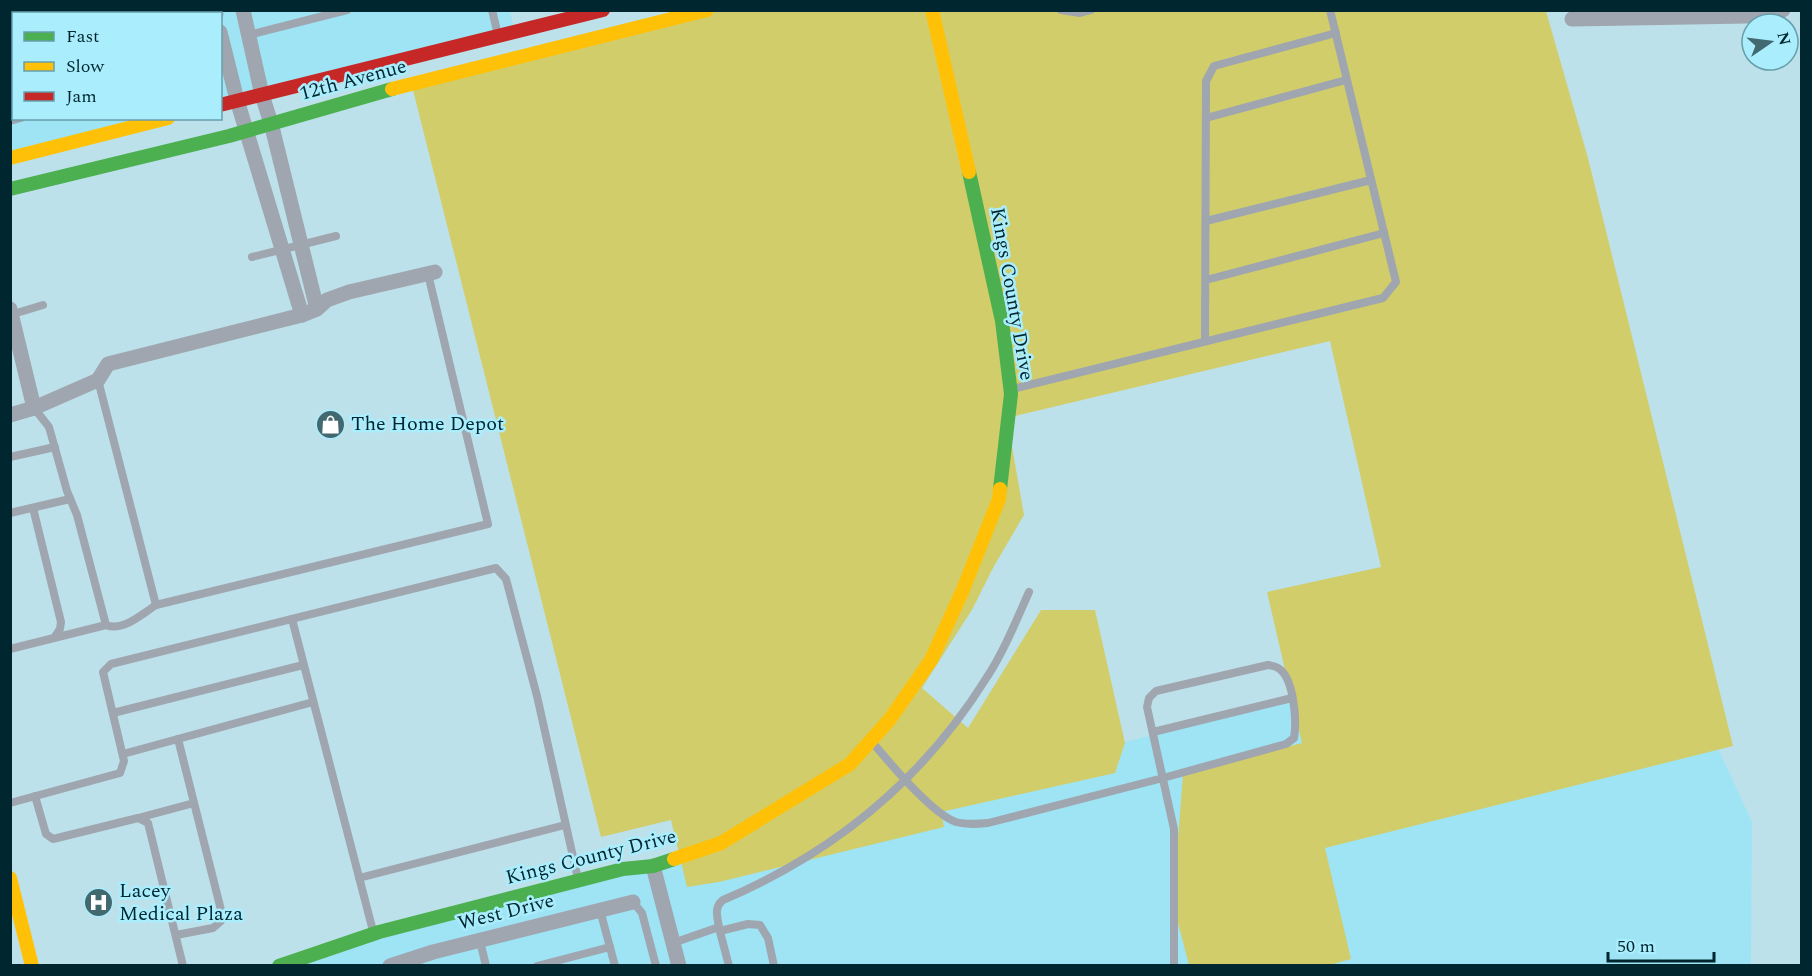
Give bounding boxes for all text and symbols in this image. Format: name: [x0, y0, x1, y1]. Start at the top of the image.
legend: [12, 12, 222, 120]
north arrow: [1740, 12, 1800, 72]
text: Fast: [66, 23, 99, 50]
text: N: [1770, 29, 1797, 48]
street label: 12th Avenue: [296, 51, 410, 109]
text: Slow: [66, 53, 105, 80]
text: Jam: [66, 83, 97, 110]
street label: Kings County Drive: [982, 205, 1042, 383]
shop icon: The Home Depot: [314, 408, 346, 440]
place label: The Home Depot: [351, 409, 504, 439]
street label: Kings County Drive: [502, 821, 680, 893]
place label: Lacey Medical Plaza: [119, 876, 243, 929]
hospital icon: Lacey Medical Plaza: [82, 886, 114, 918]
street label: West Drive: [455, 886, 557, 938]
scale bar: [1608, 925, 1714, 963]
text: 50 m: [1617, 933, 1655, 960]

